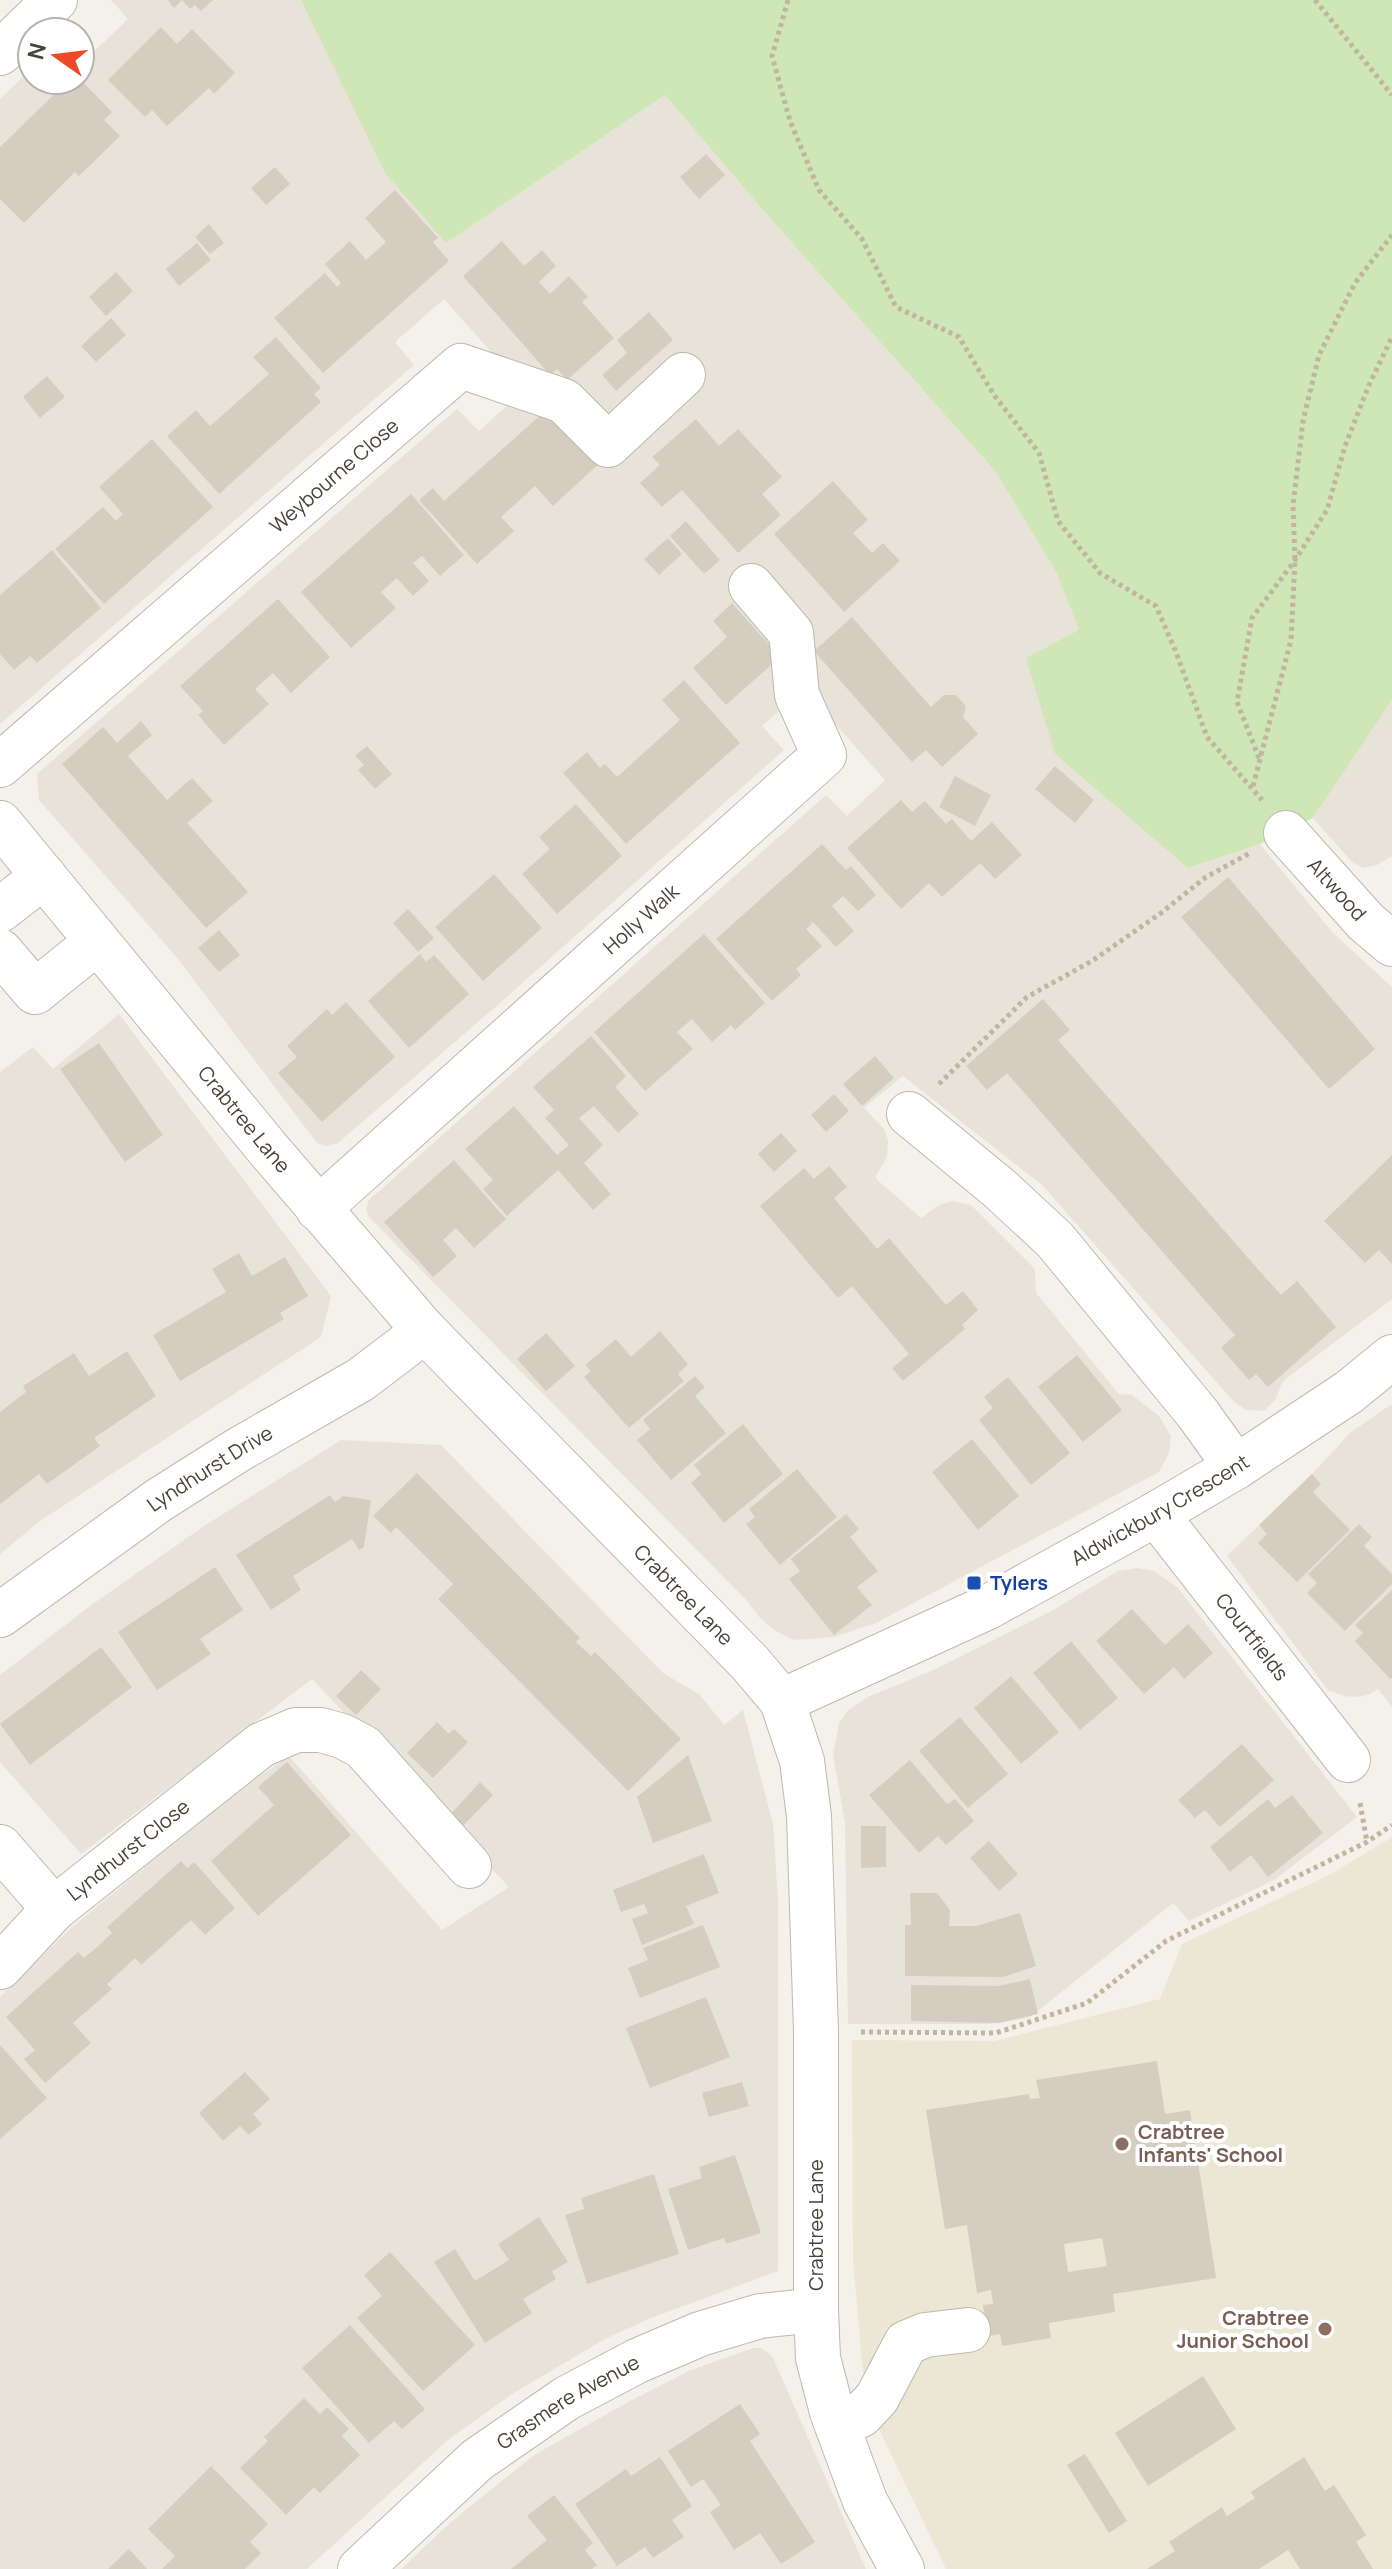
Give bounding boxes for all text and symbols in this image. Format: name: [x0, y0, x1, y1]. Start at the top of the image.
north arrow: [16, 16, 96, 96]
text: N: [20, 40, 53, 62]
street label: Weybourne Close: [263, 412, 404, 539]
street label: Altwood: [1302, 852, 1373, 926]
street label: Holly Walk: [597, 877, 685, 960]
street label: Crabtree Lane: [192, 1060, 297, 1178]
street label: Lyndhurst Drive: [141, 1419, 277, 1518]
street label: Aldwickbury Crescent: [1066, 1448, 1254, 1571]
street label: Crabtree Lane: [628, 1538, 740, 1651]
place label: Tylers: [990, 1569, 1048, 1596]
marker: Tylers: [965, 1574, 983, 1592]
street label: Courtfields: [1210, 1587, 1295, 1686]
street label: Lyndhurst Close: [61, 1793, 195, 1907]
place label: Crabtree Infants' School: [1138, 2118, 1283, 2168]
marker: Crabtree Infants' School: [1113, 2135, 1131, 2153]
street label: Crabtree Lane: [802, 2159, 829, 2291]
place label: Crabtree Junior School: [1177, 2304, 1309, 2354]
marker: Crabtree Junior School: [1316, 2320, 1334, 2338]
street label: Grasmere Avenue: [491, 2348, 644, 2455]

